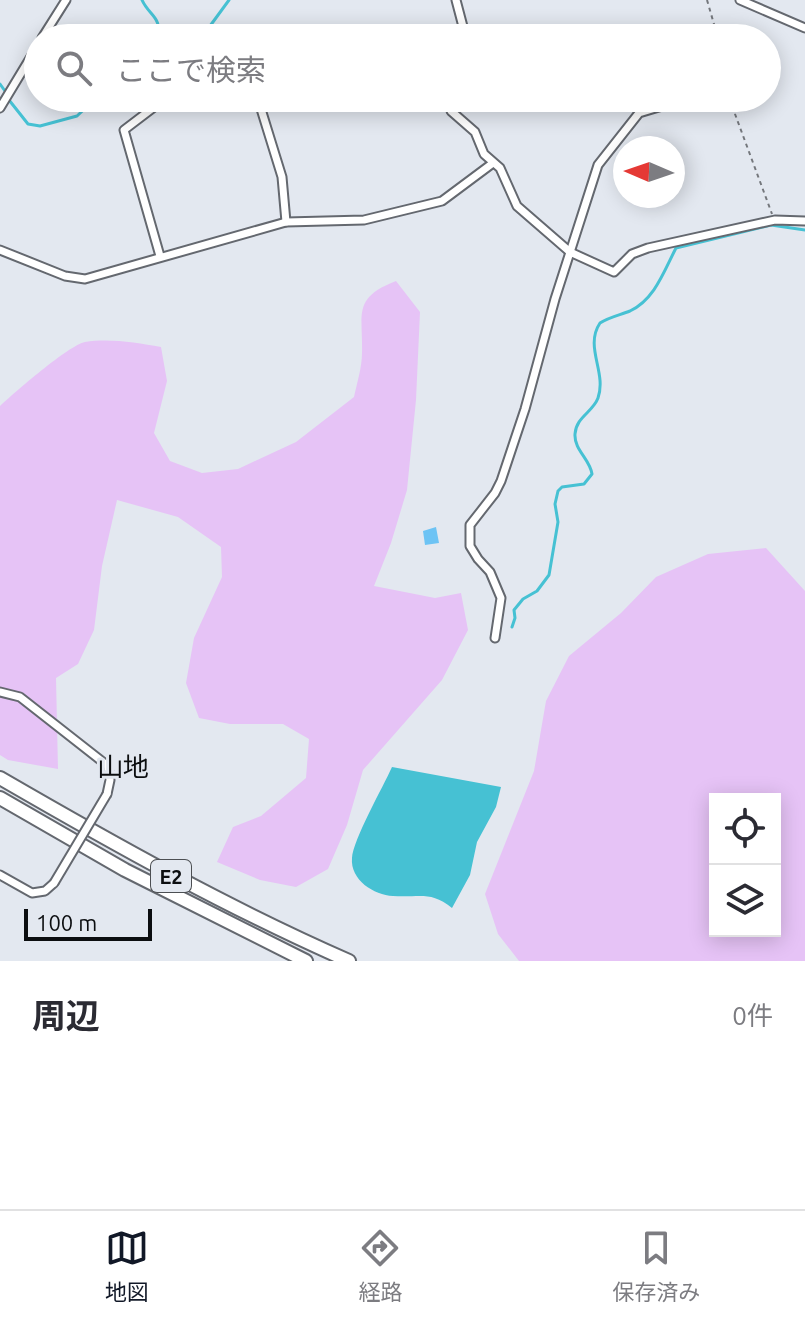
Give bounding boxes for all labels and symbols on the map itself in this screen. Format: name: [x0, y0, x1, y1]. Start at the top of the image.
north arrow: [613, 136, 685, 208]
district label: 山地: [97, 752, 149, 781]
road number: E2: [151, 860, 191, 892]
scale bar: [24, 905, 152, 941]

